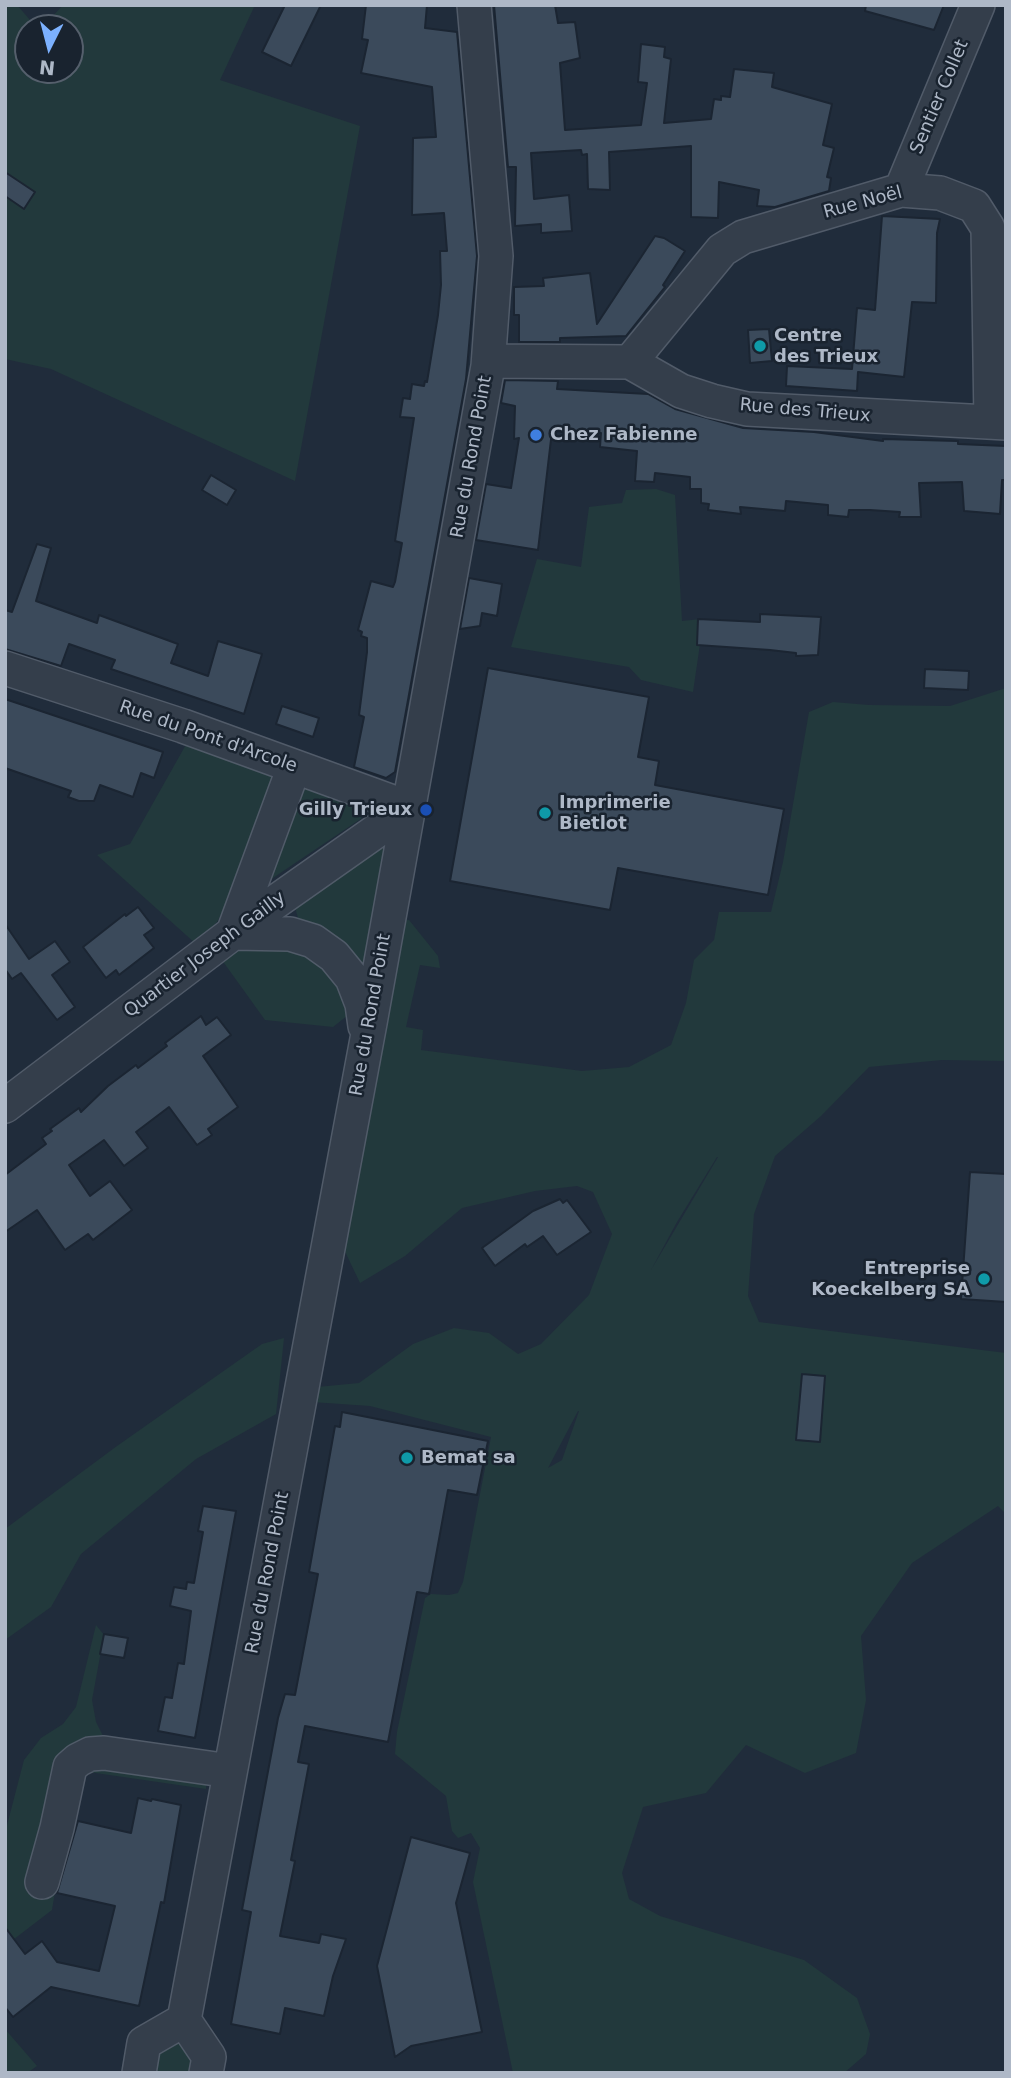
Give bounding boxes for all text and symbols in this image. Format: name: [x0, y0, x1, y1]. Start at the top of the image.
north arrow: [14, 14, 84, 84]
street label: Sentier Collet: [906, 37, 974, 157]
text: N: [38, 56, 56, 80]
street label: Rue Noël: [821, 182, 905, 224]
place label: Centre des Trieux: [774, 325, 878, 368]
marker: Centre des Trieux: [752, 338, 768, 354]
street label: Rue du Rond Point: [447, 374, 497, 540]
street label: Rue des Trieux: [739, 395, 871, 427]
place label: Chez Fabienne: [550, 424, 697, 446]
marker: Chez Fabienne: [528, 427, 544, 443]
street label: Rue du Pont d'Arcole: [116, 696, 300, 778]
place label: Imprimerie Bietlot: [559, 792, 671, 834]
place label: Gilly Trieux: [299, 799, 412, 821]
marker: Gilly Trieux: [418, 802, 434, 818]
marker: Imprimerie Bietlot: [537, 805, 553, 821]
street label: Quartier Joseph Gailly: [120, 887, 290, 1023]
street label: Rue du Rond Point: [346, 932, 396, 1098]
place label: Entreprise Koeckelberg SA: [811, 1258, 970, 1300]
marker: Entreprise Koeckelberg SA: [976, 1271, 992, 1287]
place label: Bemat sa: [421, 1447, 516, 1469]
marker: Bemat sa: [399, 1450, 415, 1466]
street label: Rue du Rond Point: [242, 1490, 294, 1656]

